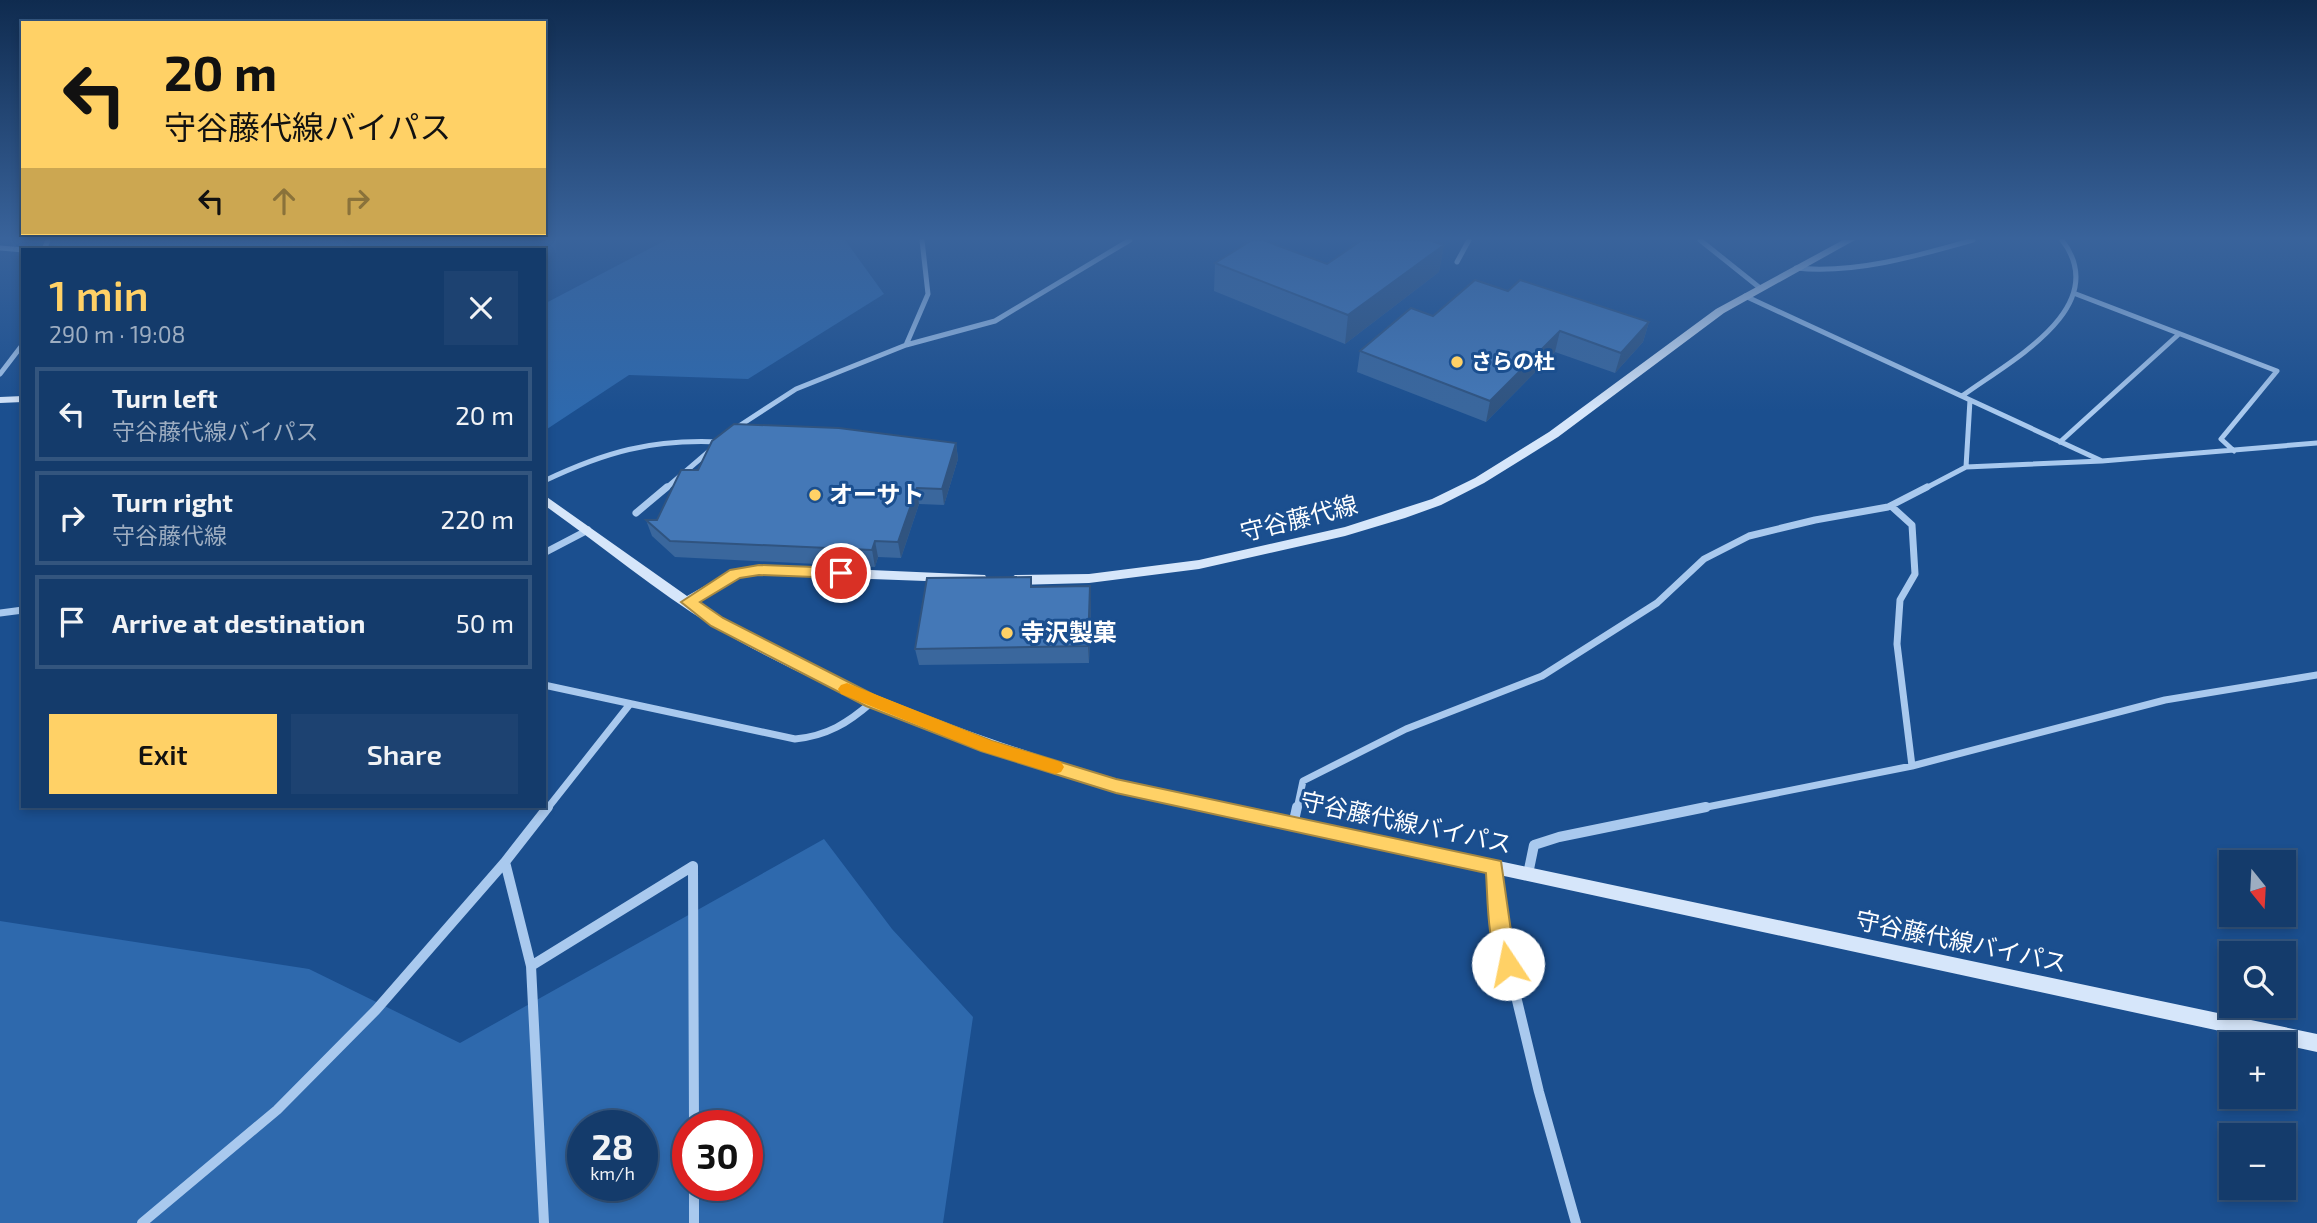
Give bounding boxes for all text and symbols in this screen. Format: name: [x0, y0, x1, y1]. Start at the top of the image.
text: 20 m: [164, 42, 277, 101]
icon: left: [49, 49, 140, 140]
text: 守谷藤代線バイパス: [164, 107, 451, 145]
icon: left: [192, 182, 230, 220]
icon: ahead: [265, 182, 303, 220]
icon: right: [338, 182, 376, 220]
text: 1 min: [49, 269, 149, 319]
button: close: [444, 271, 518, 345]
text: 290 m · 19:08: [49, 320, 185, 348]
place label: さらの杜: [1471, 348, 1555, 373]
marker: さらの杜: [1449, 354, 1465, 370]
text: Turn left: [112, 382, 218, 413]
icon: left: [53, 395, 91, 433]
text: 20 m: [455, 399, 514, 430]
text: 守谷藤代線バイパス: [112, 417, 319, 445]
place label: オーサト: [829, 479, 925, 508]
text: Turn right: [112, 486, 233, 517]
marker: オーサト: [807, 487, 823, 503]
street label: 守谷藤代線: [1237, 489, 1360, 546]
icon: right: [53, 499, 91, 537]
text: 220 m: [441, 503, 514, 534]
text: 守谷藤代線: [112, 521, 227, 549]
pin: [811, 543, 871, 603]
icon: arrive: [822, 554, 860, 592]
icon: arrive: [53, 603, 91, 641]
text: Arrive at destination: [112, 607, 365, 638]
text: 50 m: [456, 607, 514, 638]
place label: 寺沢製菓: [1021, 617, 1117, 646]
marker: 寺沢製菓: [999, 625, 1015, 641]
button: Exit: [49, 714, 277, 794]
button: Share: [291, 714, 518, 794]
street label: 守谷藤代線バイパス: [1298, 785, 1515, 858]
north arrow: [2219, 850, 2296, 928]
map controls: [2219, 850, 2296, 1200]
street label: 守谷藤代線バイパス: [1853, 904, 2070, 977]
position arrow: [1471, 927, 1545, 1001]
button: search: [2219, 941, 2296, 1018]
button: +: [2219, 1032, 2296, 1109]
speed limit sign: 30: [672, 1110, 763, 1201]
button: −: [2219, 1123, 2296, 1200]
text: 28: [591, 1125, 634, 1167]
text: km/h: [590, 1162, 635, 1184]

